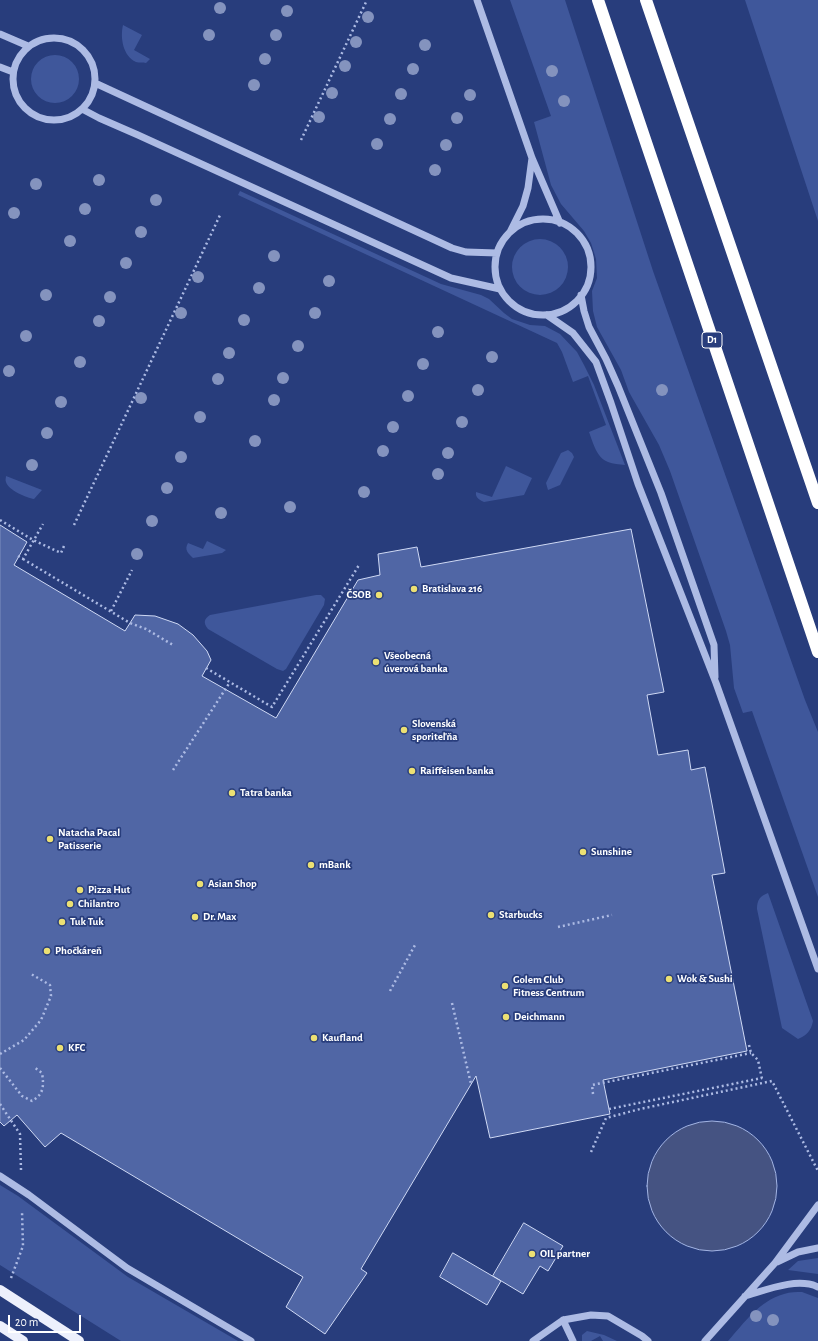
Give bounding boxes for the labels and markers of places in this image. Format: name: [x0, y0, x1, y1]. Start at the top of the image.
place label: Bratislava 216: [422, 582, 482, 596]
marker: Bratislava 216: [409, 584, 419, 594]
place label: ČSOB: [346, 588, 371, 602]
marker: ČSOB: [374, 590, 384, 600]
place label: Všeobecná úverová banka: [384, 649, 448, 675]
marker: Všeobecná úverová banka: [371, 657, 381, 667]
place label: Slovenská sporiteľňa: [412, 717, 458, 743]
marker: Slovenská sporiteľňa: [399, 725, 409, 735]
place label: Raiffeisen banka: [420, 764, 494, 778]
marker: Raiffeisen banka: [407, 766, 417, 776]
place label: Tatra banka: [240, 786, 292, 800]
marker: Tatra banka: [227, 788, 237, 798]
place label: Natacha Pacal Patisserie: [58, 826, 120, 852]
marker: Natacha Pacal Patisserie: [45, 834, 55, 844]
place label: Sunshine: [591, 845, 632, 859]
marker: Sunshine: [578, 847, 588, 857]
place label: mBank: [319, 858, 351, 872]
marker: mBank: [306, 860, 316, 870]
place label: Asian Shop: [208, 877, 257, 891]
marker: Asian Shop: [195, 879, 205, 889]
place label: Pizza Hut: [88, 883, 130, 897]
marker: Pizza Hut: [75, 885, 85, 895]
place label: Chilantro: [78, 897, 119, 911]
marker: Chilantro: [65, 899, 75, 909]
place label: Starbucks: [499, 908, 543, 922]
place label: Dr. Max: [203, 910, 236, 924]
marker: Starbucks: [486, 910, 496, 920]
marker: Dr. Max: [190, 912, 200, 922]
place label: Tuk Tuk: [70, 915, 104, 929]
marker: Tuk Tuk: [57, 917, 67, 927]
place label: Phočkáreň: [55, 944, 102, 958]
marker: Phočkáreň: [42, 946, 52, 956]
place label: Wok & Sushi: [677, 972, 733, 986]
place label: Golem Club Fitness Centrum: [513, 973, 584, 999]
marker: Wok & Sushi: [664, 974, 674, 984]
marker: Golem Club Fitness Centrum: [500, 981, 510, 991]
place label: Deichmann: [514, 1010, 565, 1024]
marker: Deichmann: [501, 1012, 511, 1022]
place label: Kaufland: [322, 1031, 363, 1045]
marker: Kaufland: [309, 1033, 319, 1043]
place label: KFC: [68, 1041, 85, 1055]
marker: KFC: [55, 1043, 65, 1053]
place label: OIL partner: [540, 1247, 590, 1261]
marker: OIL partner: [527, 1249, 537, 1259]

